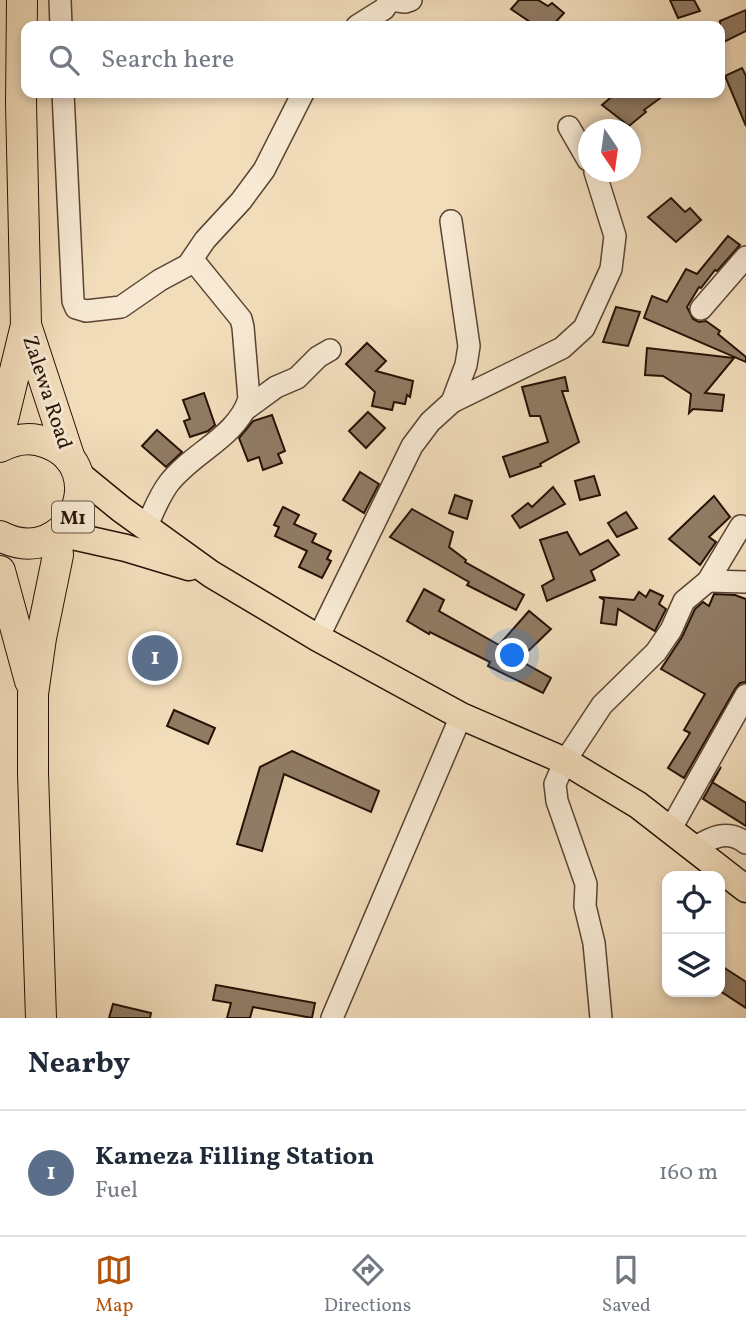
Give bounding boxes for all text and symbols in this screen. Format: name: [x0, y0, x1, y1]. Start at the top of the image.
search box: [21, 21, 725, 98]
icon: search: [45, 41, 83, 79]
text: Search here: [101, 42, 234, 78]
north arrow: [578, 119, 641, 182]
street label: Zalewa Road: [15, 332, 79, 453]
road number: M1: [52, 502, 94, 532]
pin: 1: [132, 632, 178, 684]
your location: [495, 638, 529, 672]
map controls: [662, 871, 725, 997]
button: locate: [662, 871, 725, 934]
button: layers: [662, 934, 725, 997]
text: Nearby: [28, 1043, 130, 1085]
text: Kameza Filling Station: [95, 1139, 374, 1175]
text: 1: [46, 1157, 56, 1189]
text: 160 m: [659, 1157, 718, 1189]
text: Fuel: [95, 1175, 138, 1207]
tab: Map: [95, 1251, 133, 1319]
tab: Directions: [324, 1251, 411, 1319]
tab: Saved: [602, 1251, 651, 1319]

